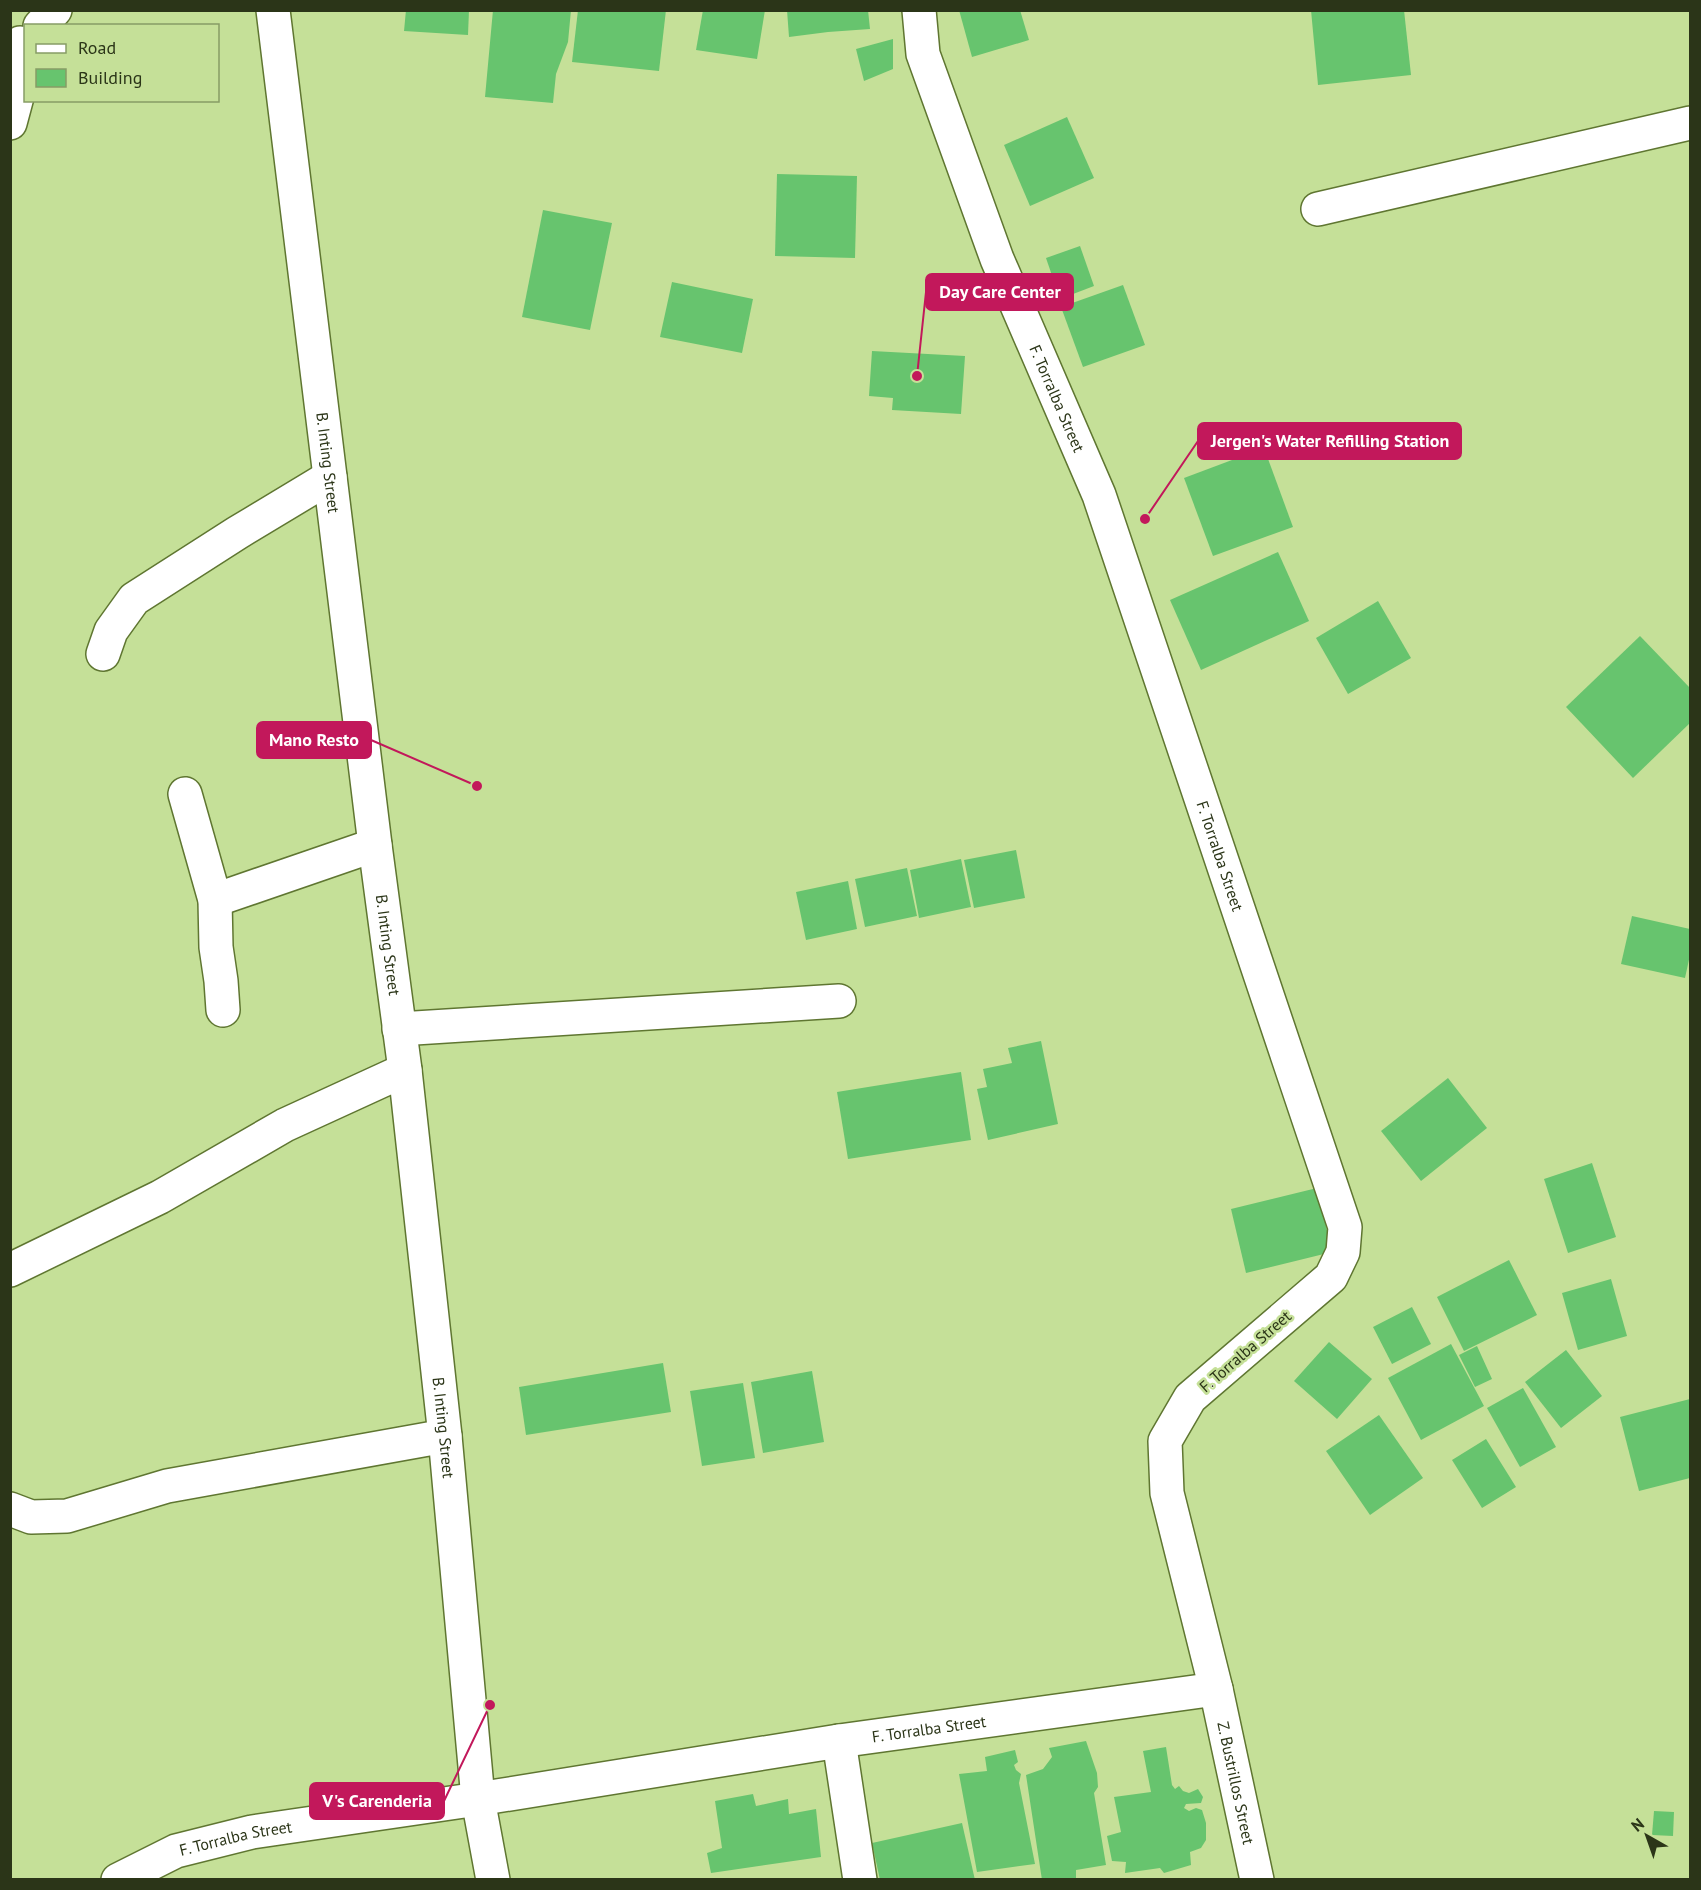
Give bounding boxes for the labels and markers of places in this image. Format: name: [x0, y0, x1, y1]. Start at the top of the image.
callout: Day Care Center: [926, 274, 1073, 310]
callout: Jergen's Water Refilling Station: [1198, 423, 1461, 459]
callout: Mano Resto: [257, 722, 371, 758]
callout: V's Carenderia: [310, 1783, 444, 1819]

